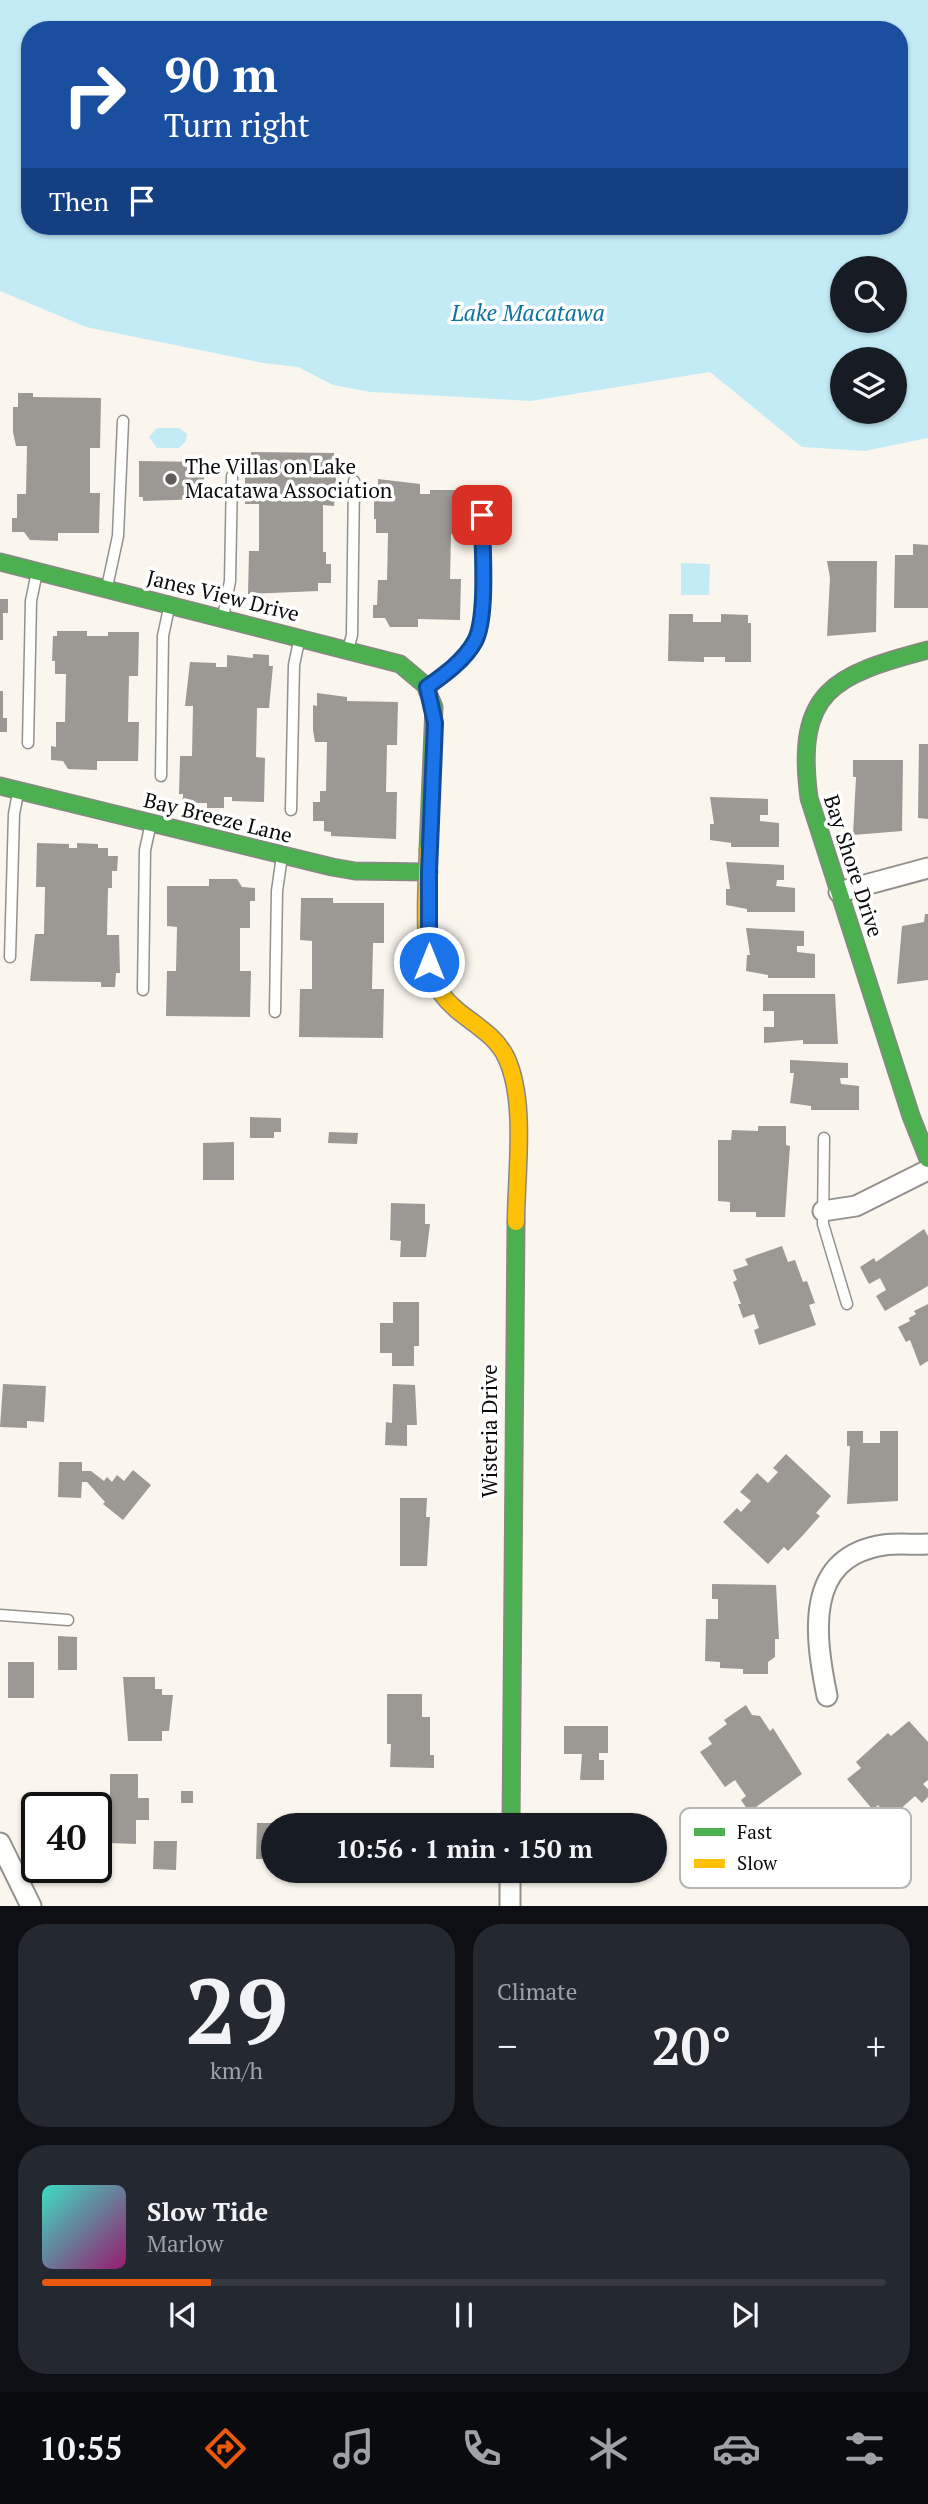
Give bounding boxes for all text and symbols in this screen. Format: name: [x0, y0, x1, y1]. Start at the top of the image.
text: 90 m: [164, 41, 278, 106]
icon: right: [49, 49, 140, 140]
text: Turn right: [164, 104, 310, 146]
icon: arrive: [123, 182, 161, 220]
text: Then: [49, 184, 109, 218]
map controls: [830, 256, 907, 424]
button: search: [830, 256, 907, 333]
water label: Lake Macatawa: [450, 297, 605, 328]
button: layers: [830, 347, 907, 424]
place label: The Villas on Lake Macatawa Association: [185, 452, 393, 504]
marker: The Villas on Lake Macatawa Association: [163, 471, 179, 487]
pin: [452, 485, 512, 545]
icon: arrive: [463, 496, 501, 534]
street label: Janes View Drive: [144, 563, 302, 627]
street label: Bay Breeze Lane: [141, 785, 295, 849]
street label: Bay Shore Drive: [818, 791, 890, 941]
position arrow: [392, 925, 466, 999]
street label: Wisteria Drive: [475, 1364, 503, 1498]
speed limit sign: 40: [21, 1792, 112, 1883]
legend: [680, 1808, 911, 1888]
text: Fast: [737, 1819, 772, 1844]
text: 10:56 · 1 min · 150 m: [335, 1831, 593, 1865]
text: Slow: [737, 1850, 778, 1875]
text: 29: [185, 1949, 288, 2070]
text: Climate: [497, 1976, 577, 2007]
text: 20°: [651, 2011, 732, 2080]
text: −: [497, 2021, 517, 2071]
text: +: [866, 2021, 886, 2071]
text: km/h: [210, 2055, 263, 2086]
text: Slow Tide: [147, 2194, 268, 2228]
text: Marlow: [147, 2228, 224, 2259]
icon: previous: [164, 2296, 202, 2334]
icon: pause: [445, 2296, 483, 2334]
icon: next: [726, 2296, 764, 2334]
icon: directions: [201, 2424, 250, 2473]
icon: music: [329, 2424, 378, 2473]
icon: phone: [457, 2424, 506, 2473]
icon: climate: [584, 2424, 633, 2473]
icon: car: [712, 2424, 761, 2473]
icon: filters: [840, 2424, 889, 2473]
text: 10:55: [39, 2427, 123, 2469]

